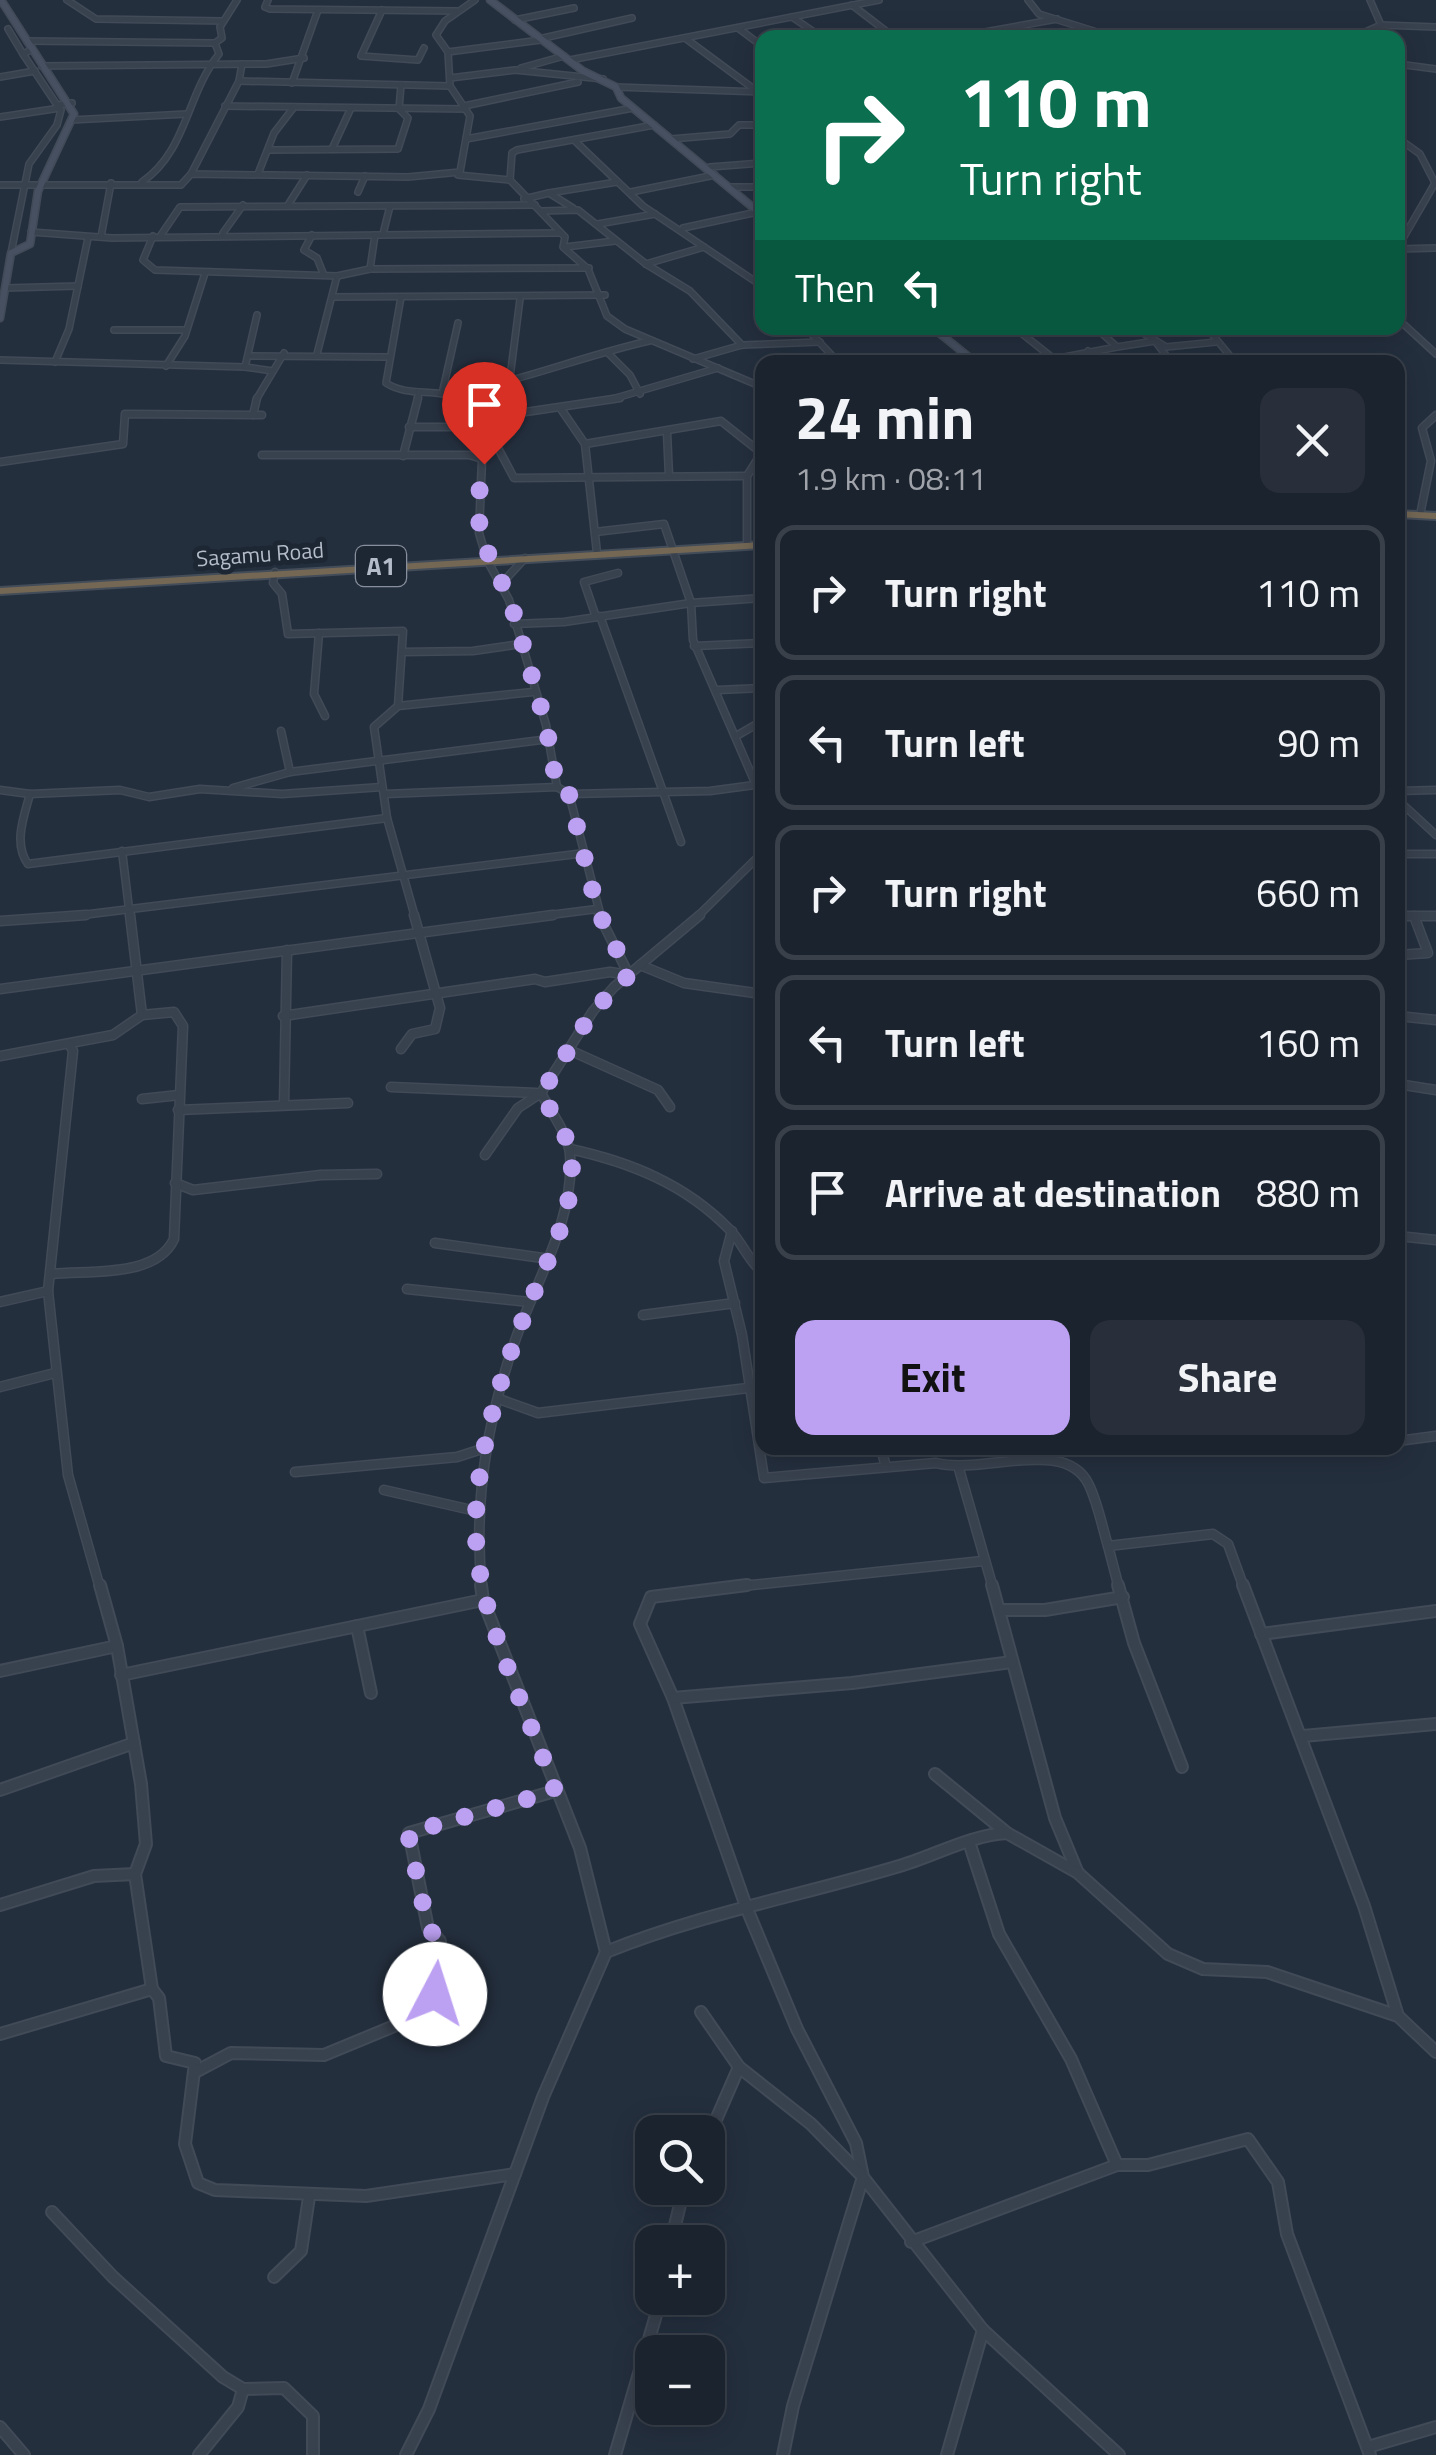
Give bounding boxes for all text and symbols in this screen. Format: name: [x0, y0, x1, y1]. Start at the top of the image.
text: 110 m: [960, 48, 1152, 154]
icon: right: [795, 70, 925, 200]
text: Turn right: [960, 144, 1142, 212]
text: Then: [795, 259, 875, 317]
icon: left: [895, 260, 950, 315]
pin: [442, 362, 527, 465]
text: 24 min: [795, 371, 974, 462]
icon: arrive: [457, 377, 512, 432]
button: close: [1260, 388, 1365, 493]
text: 1.9 km · 08:11: [795, 454, 987, 502]
street label: Sagamu Road: [195, 533, 325, 575]
road number: A1: [356, 546, 406, 586]
text: Turn right: [885, 564, 1047, 622]
text: 110 m: [1256, 564, 1360, 622]
icon: right: [800, 565, 855, 620]
text: Turn left: [885, 714, 1025, 772]
text: 90 m: [1277, 714, 1360, 772]
icon: left: [800, 715, 855, 770]
text: Turn right: [885, 864, 1047, 922]
text: 660 m: [1256, 864, 1360, 922]
icon: right: [800, 865, 855, 920]
text: Turn left: [885, 1014, 1025, 1072]
text: 160 m: [1256, 1014, 1360, 1072]
icon: left: [800, 1015, 855, 1070]
text: Arrive at destination: [885, 1164, 1221, 1222]
text: 880 m: [1256, 1164, 1360, 1222]
icon: arrive: [800, 1165, 855, 1220]
button: Exit: [795, 1320, 1070, 1435]
button: Share: [1090, 1320, 1365, 1435]
position arrow: [383, 1942, 487, 2046]
map controls: [635, 2115, 725, 2425]
button: search: [635, 2115, 725, 2205]
button: +: [635, 2225, 725, 2315]
button: −: [635, 2335, 725, 2425]

